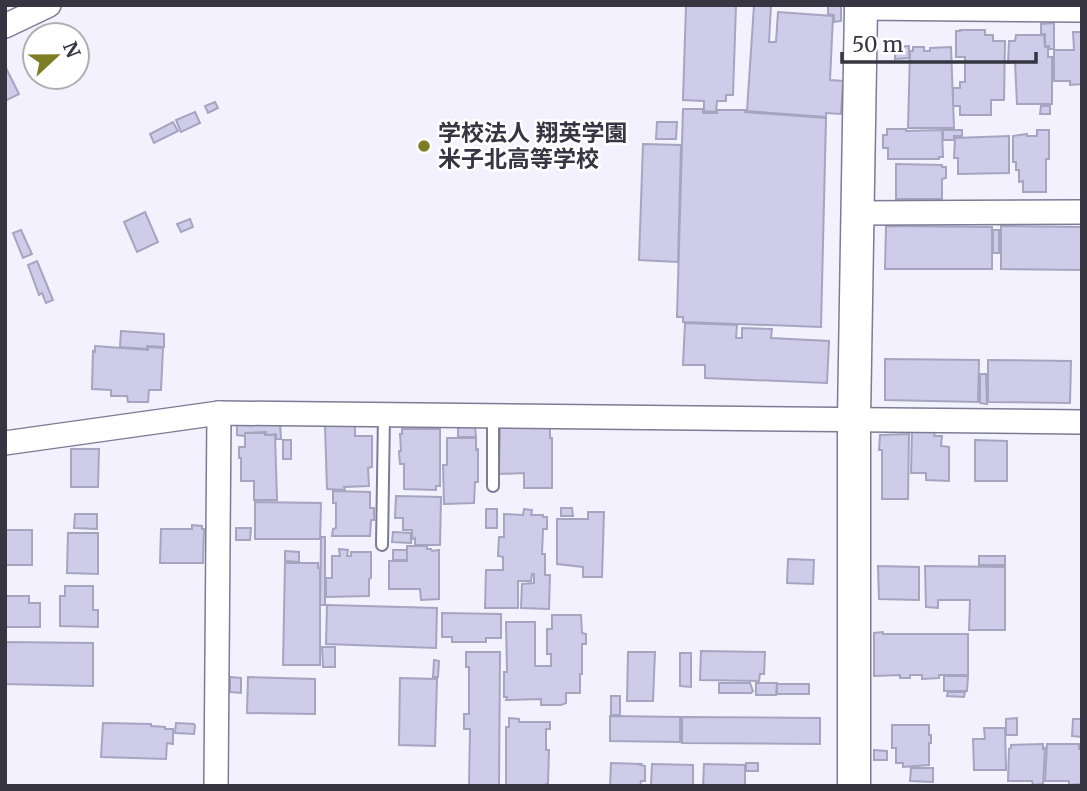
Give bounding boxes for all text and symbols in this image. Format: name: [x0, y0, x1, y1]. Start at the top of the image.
north arrow: [21, 21, 91, 91]
scale bar: [842, 21, 1036, 65]
text: 50 m: [852, 31, 903, 58]
text: N: [58, 38, 86, 61]
place label: 学校法人 翔英学園 米子北高等学校: [438, 118, 627, 173]
marker: 学校法人 翔英学園 米子北高等学校: [416, 138, 432, 154]

